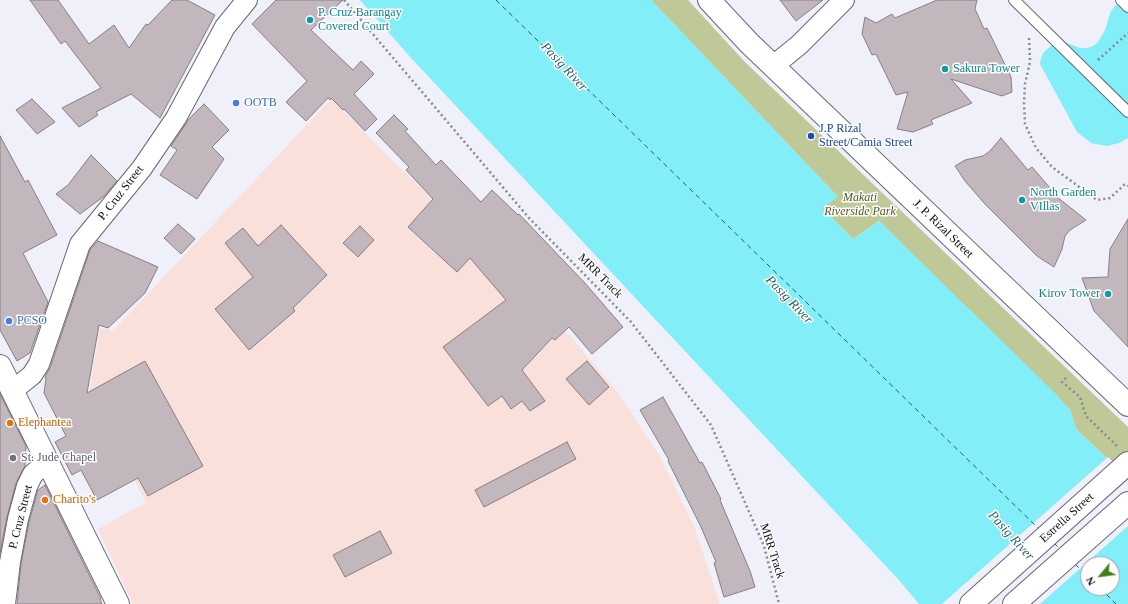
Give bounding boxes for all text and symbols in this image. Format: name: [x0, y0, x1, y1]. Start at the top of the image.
place label: P. Cruz Barangay Covered Court: [318, 6, 402, 34]
marker: P. Cruz Barangay Covered Court: [305, 15, 315, 25]
water label: Pasig River: [537, 39, 591, 95]
place label: Sakura Tower: [953, 62, 1020, 76]
marker: Sakura Tower: [940, 64, 950, 74]
place label: OOTB: [244, 96, 277, 110]
marker: OOTB: [231, 98, 241, 108]
place label: J.P Rizal Street/Camia Street: [819, 122, 913, 150]
marker: J.P Rizal Street/Camia Street: [806, 131, 816, 141]
street label: P. Cruz Street: [95, 163, 147, 223]
place label: North Garden VIllas: [1030, 186, 1096, 214]
park label: Makati Riverside Park: [824, 191, 896, 219]
marker: North Garden VIllas: [1017, 195, 1027, 205]
street label: J. P. Rizal Street: [910, 197, 976, 261]
street label: MRR Track: [575, 251, 625, 301]
water label: Pasig River: [762, 273, 816, 327]
place label: Kirov Tower: [1039, 287, 1100, 301]
marker: Kirov Tower: [1103, 289, 1113, 299]
place label: PCSO: [17, 314, 47, 328]
marker: PCSO: [4, 316, 14, 326]
place label: Elephantea: [18, 416, 71, 430]
marker: Elephantea: [5, 418, 15, 428]
place label: St. Jude Chapel: [21, 451, 96, 465]
marker: St. Jude Chapel: [8, 453, 18, 463]
street label: P. Cruz Street: [6, 483, 36, 551]
street label: Estrella Street: [1037, 490, 1097, 546]
place label: Charito's: [53, 493, 96, 507]
marker: Charito's: [40, 495, 50, 505]
water label: Pasig River: [985, 508, 1037, 564]
street label: MRR Track: [756, 522, 788, 580]
north arrow: [1080, 556, 1120, 596]
text: N: [1083, 575, 1098, 588]

